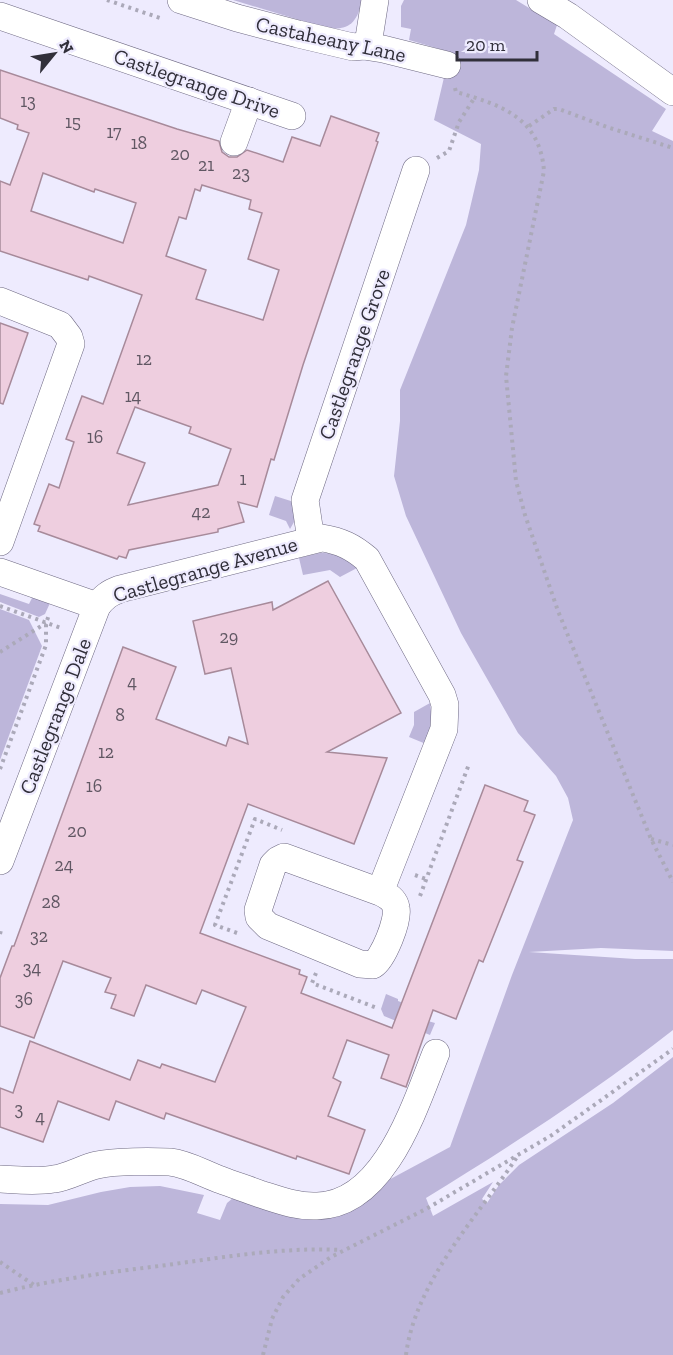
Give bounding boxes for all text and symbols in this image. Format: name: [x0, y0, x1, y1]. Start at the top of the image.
street label: Castaheany Lane: [254, 11, 408, 67]
north arrow: [24, 24, 84, 84]
scale bar: [457, 24, 536, 62]
text: 20 m: [466, 34, 506, 56]
text: N: [55, 37, 78, 57]
street label: Castlegrange Drive: [111, 43, 284, 123]
house number: 13: [20, 90, 36, 112]
house number: 15: [65, 111, 81, 133]
house number: 17: [106, 121, 122, 143]
house number: 18: [131, 132, 147, 154]
house number: 20: [170, 143, 190, 165]
house number: 21: [198, 154, 214, 176]
house number: 23: [232, 162, 250, 184]
street label: Castlegrange Grove: [313, 265, 395, 443]
house number: 12: [136, 348, 152, 370]
house number: 14: [125, 385, 142, 407]
house number: 16: [87, 426, 103, 448]
house number: 1: [240, 468, 247, 490]
house number: 42: [192, 501, 210, 523]
street label: Castlegrange Avenue: [110, 531, 300, 607]
house number: 29: [220, 626, 238, 648]
street label: Castlegrange Dale: [14, 634, 96, 798]
house number: 4: [127, 671, 137, 693]
house number: 8: [115, 704, 125, 726]
house number: 12: [98, 741, 114, 763]
house number: 16: [86, 775, 102, 797]
house number: 20: [67, 820, 87, 842]
house number: 24: [55, 854, 74, 876]
house number: 28: [42, 891, 60, 913]
house number: 32: [30, 925, 48, 947]
house number: 34: [23, 957, 42, 979]
house number: 36: [15, 988, 33, 1010]
house number: 3: [15, 1098, 24, 1120]
house number: 4: [35, 1106, 45, 1128]

